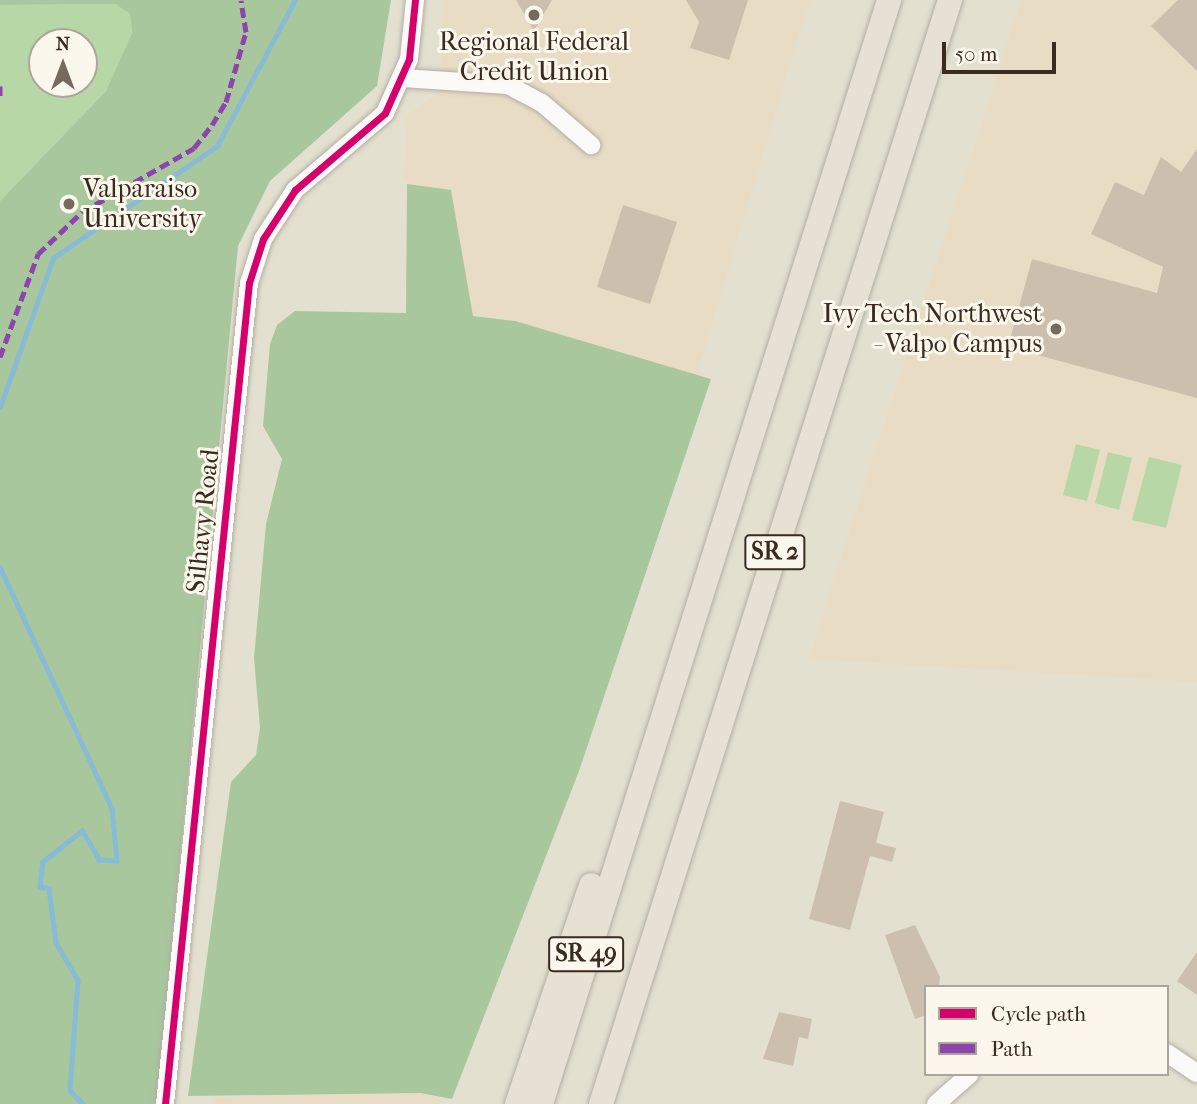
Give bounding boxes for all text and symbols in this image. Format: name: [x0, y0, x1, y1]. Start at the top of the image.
marker: Regional Federal Credit Union: [526, 7, 542, 23]
place label: Regional Federal Credit Union: [439, 26, 629, 88]
north arrow: [28, 28, 98, 98]
scale bar: [945, 28, 1059, 72]
text: N: [56, 33, 70, 55]
text: 50 m: [955, 42, 998, 66]
place label: Valparaiso University: [83, 173, 202, 234]
marker: Valparaiso University: [61, 196, 77, 212]
place label: Ivy Tech Northwest - Valpo Campus: [823, 298, 1042, 360]
marker: Ivy Tech Northwest - Valpo Campus: [1048, 321, 1064, 337]
street label: Silhavy Road: [180, 447, 226, 595]
road number: SR 2: [744, 532, 806, 572]
road number: SR 49: [548, 934, 624, 974]
legend: [924, 985, 1169, 1076]
text: Cycle path: [991, 1002, 1086, 1026]
text: Path: [991, 1037, 1032, 1061]

